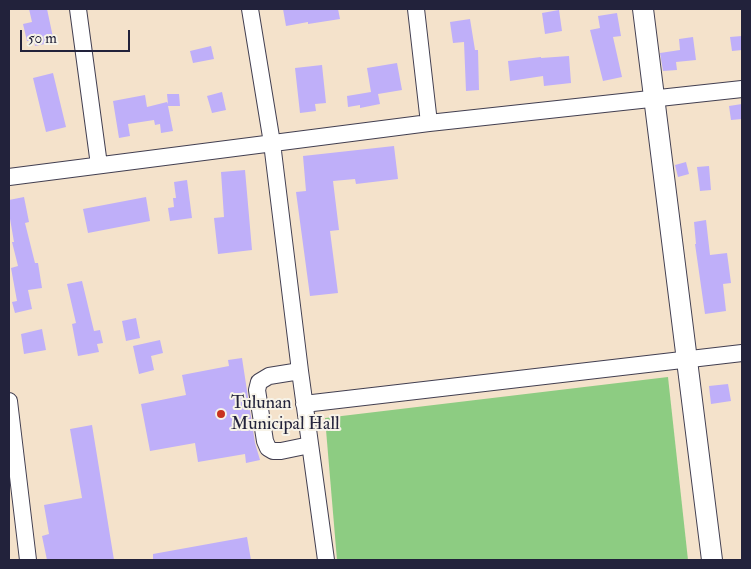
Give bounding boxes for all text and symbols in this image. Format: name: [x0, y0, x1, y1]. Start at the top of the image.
scale bar: [22, 20, 132, 52]
text: 50 m: [28, 29, 57, 48]
place label: Tulunan Municipal Hall: [231, 393, 340, 436]
marker: Tulunan Municipal Hall: [215, 408, 227, 420]

